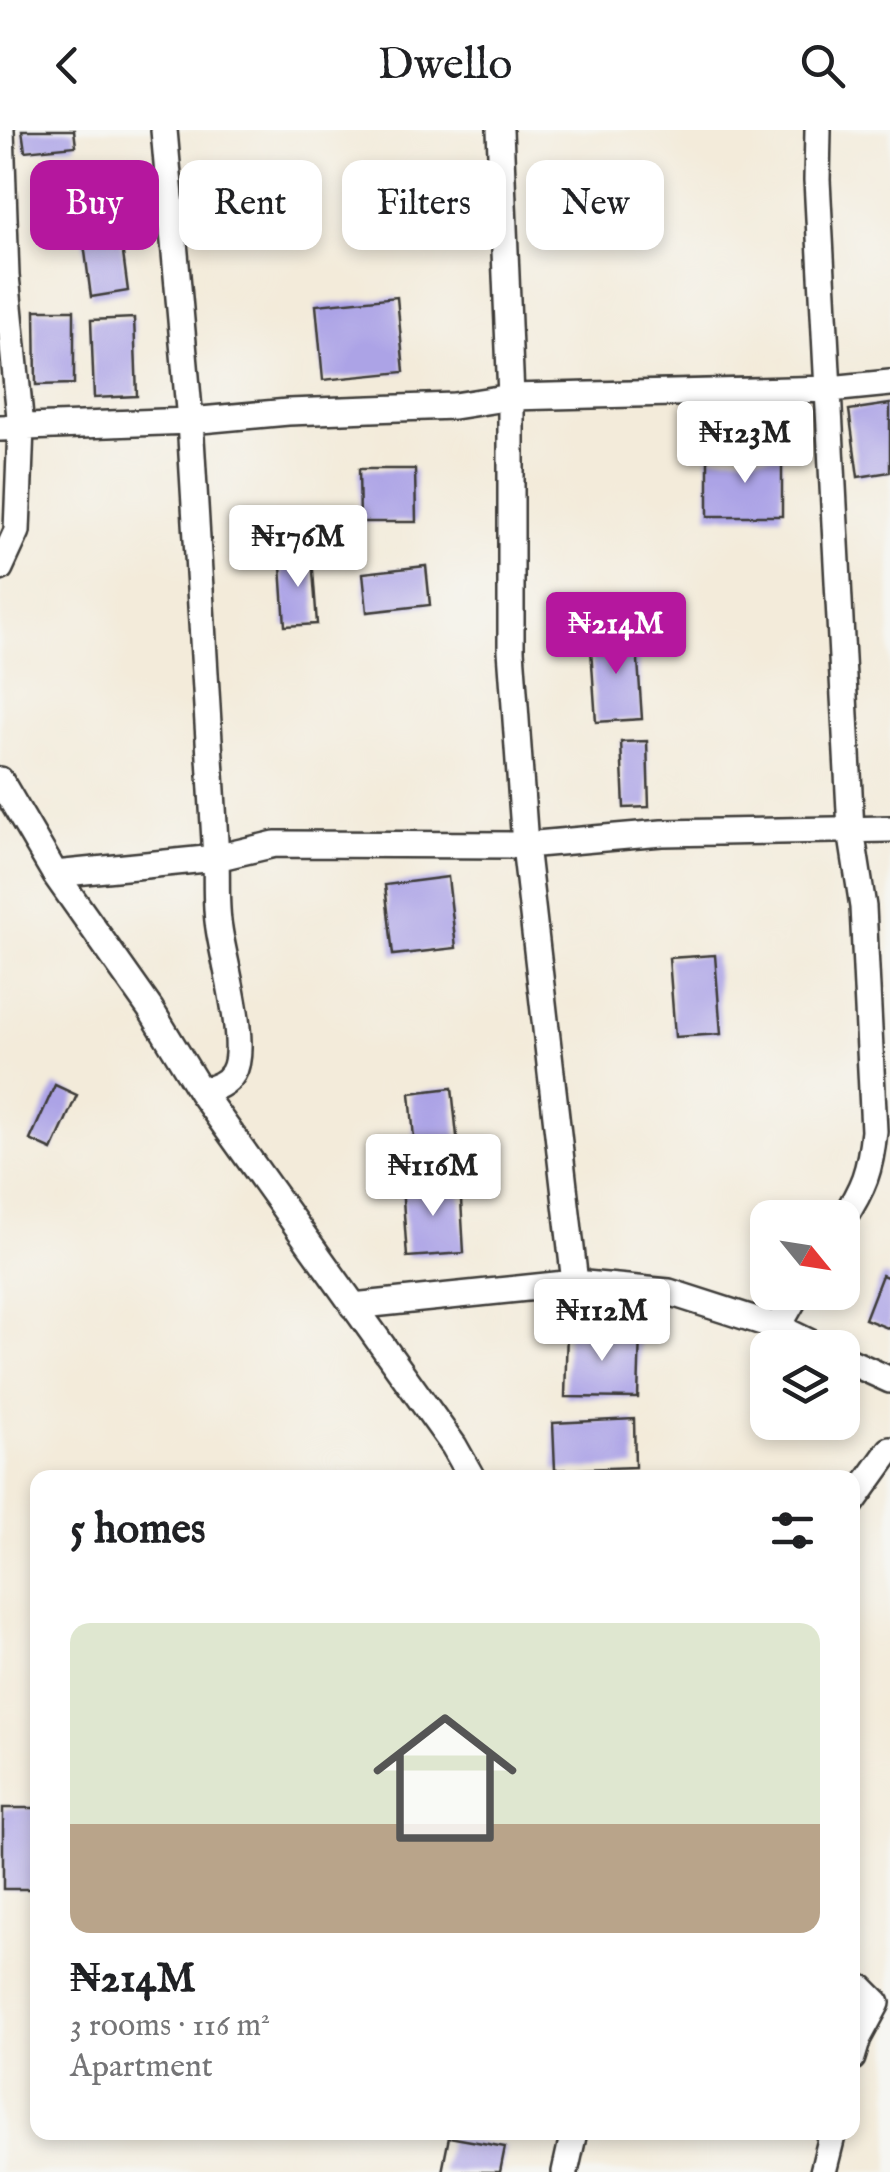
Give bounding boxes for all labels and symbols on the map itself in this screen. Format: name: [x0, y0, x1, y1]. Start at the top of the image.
pin: ₦123M: [675, 401, 815, 486]
pin: ₦176M: [228, 505, 368, 590]
pin: ₦214M: [546, 592, 686, 677]
pin: ₦116M: [363, 1134, 503, 1219]
north arrow: [750, 1200, 860, 1310]
pin: ₦112M: [532, 1279, 672, 1364]

